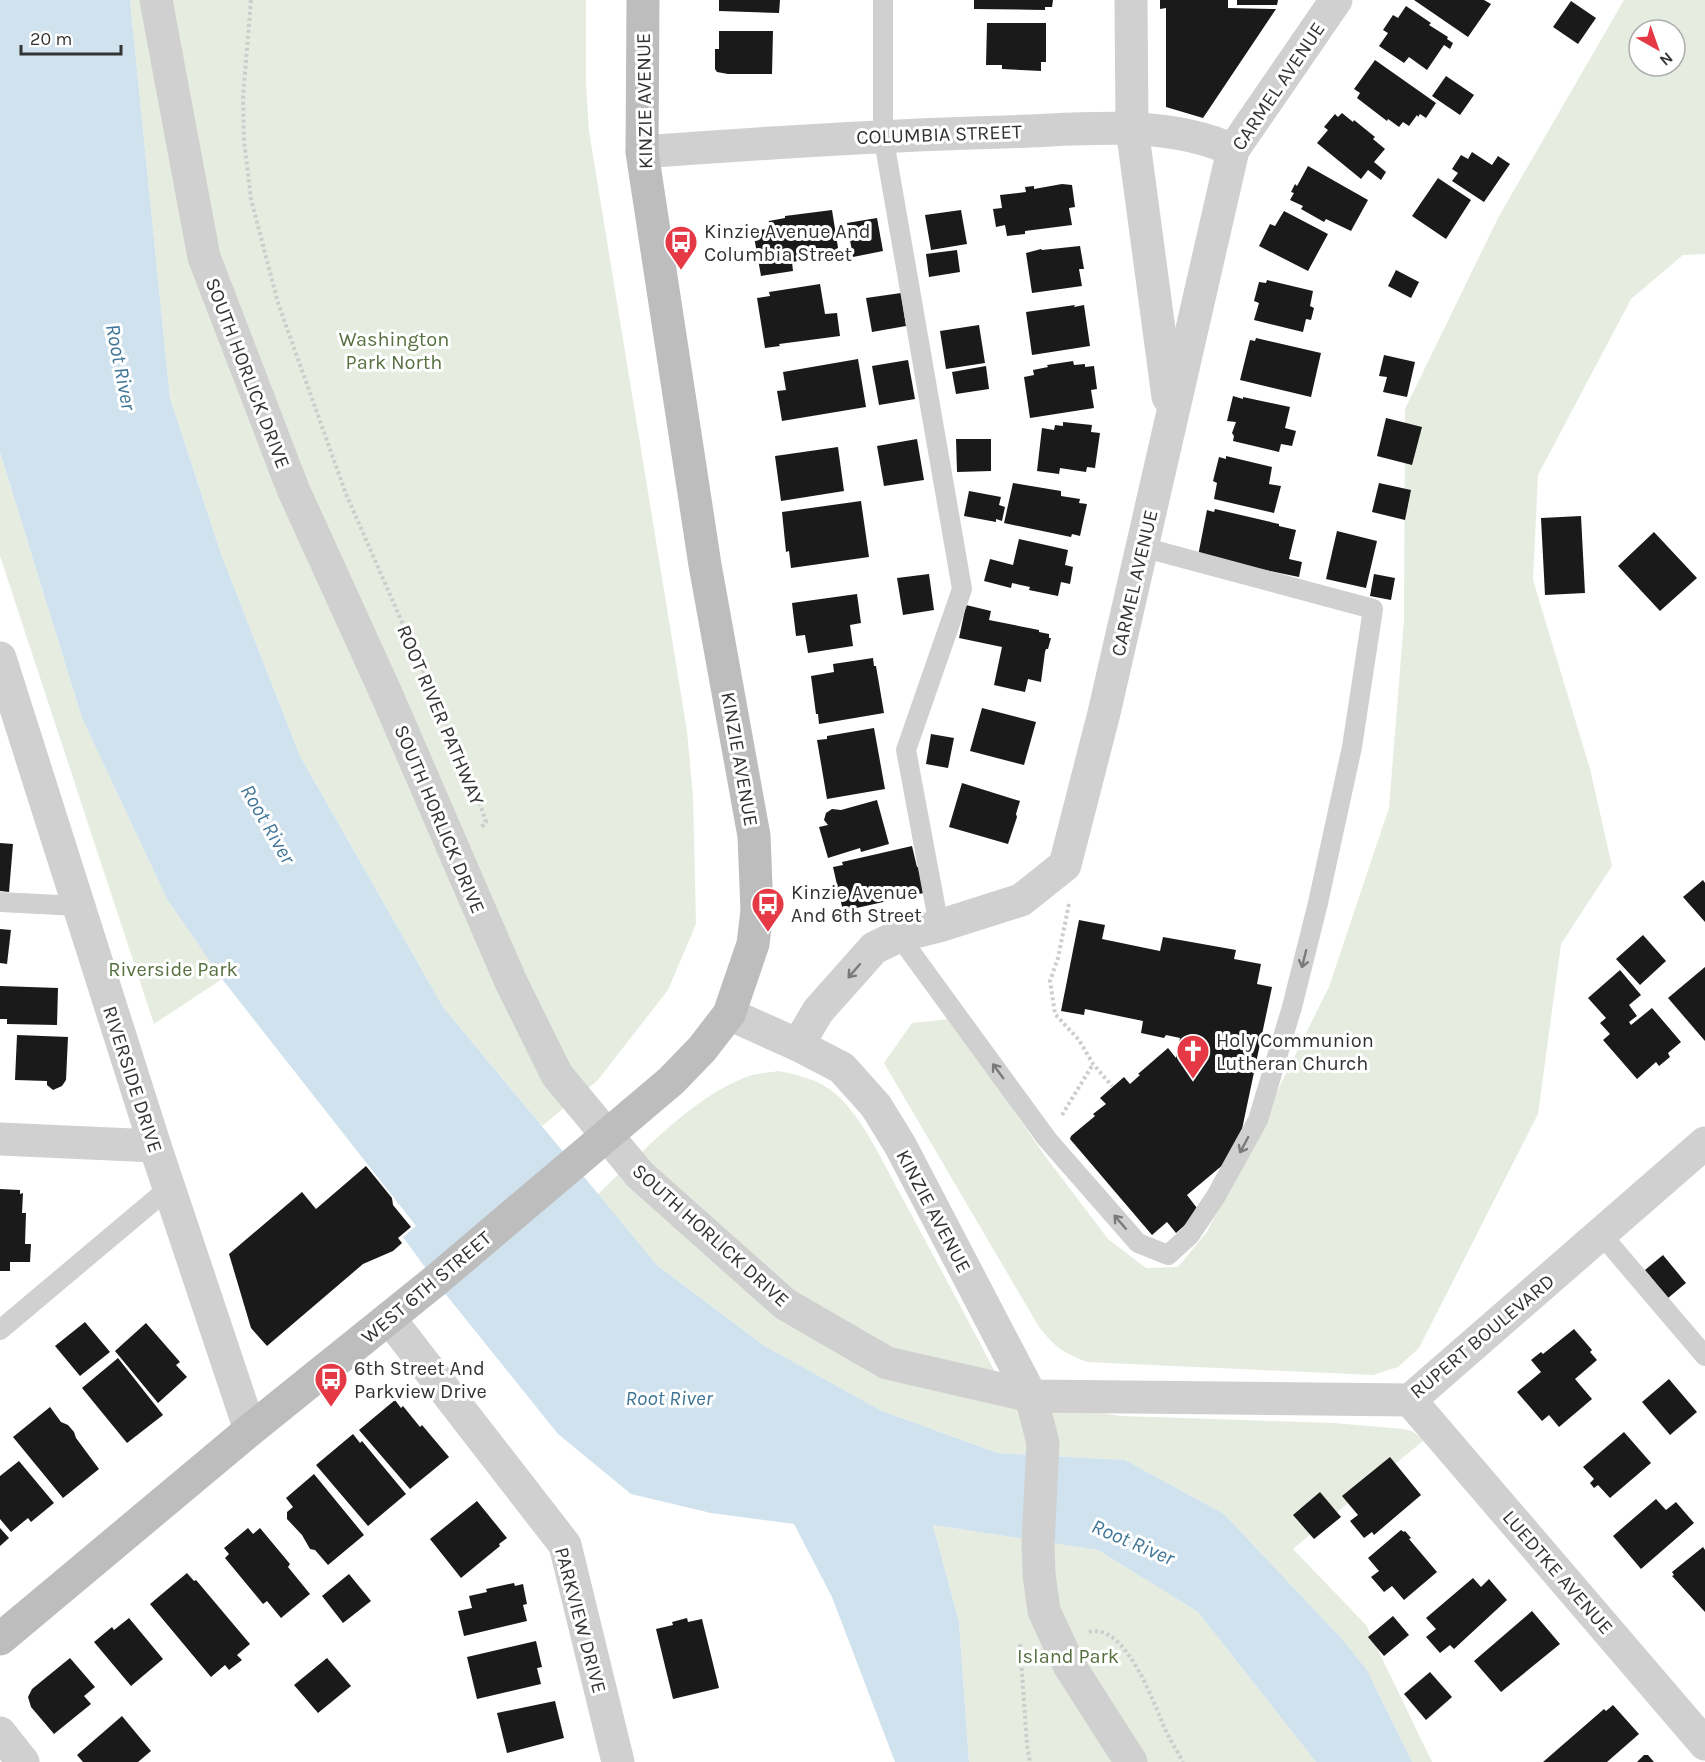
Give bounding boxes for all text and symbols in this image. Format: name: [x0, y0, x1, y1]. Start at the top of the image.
scale bar: [21, 18, 122, 56]
street label: CARMEL AVENUE: [1227, 18, 1330, 155]
north arrow: [1627, 18, 1687, 78]
text: 20 m: [30, 28, 72, 50]
street label: KINZIE AVENUE: [632, 33, 657, 169]
text: N: [1656, 48, 1677, 70]
street label: COLUMBIA STREET: [856, 120, 1022, 149]
place label: Kinzie Avenue And Columbia Street: [704, 220, 871, 266]
bus stop icon: Kinzie Avenue And Columbia Street: [663, 224, 699, 271]
street label: SOUTH HORLICK DRIVE: [201, 275, 295, 472]
water label: Root River: [101, 322, 141, 413]
park label: Washington Park North: [339, 328, 449, 374]
street label: CARMEL AVENUE: [1106, 508, 1163, 659]
street label: ROOT RIVER PATHWAY: [392, 622, 489, 809]
street label: KINZIE AVENUE: [716, 690, 763, 828]
street label: SOUTH HORLICK DRIVE: [389, 722, 490, 917]
water label: Root River: [236, 780, 301, 869]
place label: Kinzie Avenue And 6th Street: [791, 881, 922, 927]
bus stop icon: Kinzie Avenue And 6th Street: [750, 886, 786, 933]
one-way arrow: [1297, 950, 1309, 969]
park label: Riverside Park: [108, 958, 238, 981]
one-way arrow: [847, 963, 861, 978]
street label: RIVERSIDE DRIVE: [98, 1003, 167, 1155]
place label: Holy Communion Lutheran Church: [1216, 1029, 1374, 1075]
church icon: Holy Communion Lutheran Church: [1175, 1033, 1211, 1080]
one-way arrow: [991, 1064, 1004, 1080]
one-way arrow: [1238, 1135, 1249, 1153]
street label: KINZIE AVENUE: [891, 1146, 976, 1277]
street label: SOUTH HORLICK DRIVE: [628, 1159, 794, 1312]
one-way arrow: [1113, 1215, 1127, 1230]
street label: WEST 6TH STREET: [357, 1226, 496, 1348]
street label: RUPERT BOULEVARD: [1406, 1269, 1559, 1403]
place label: 6th Street And Parkview Drive: [354, 1357, 487, 1403]
bus stop icon: 6th Street And Parkview Drive: [313, 1361, 349, 1408]
water label: Root River: [625, 1386, 714, 1410]
street label: LUEDTKE AVENUE: [1498, 1506, 1618, 1639]
water label: Root River: [1088, 1514, 1179, 1570]
street label: PARKVIEW DRIVE: [550, 1544, 611, 1696]
park label: Island Park: [1017, 1645, 1119, 1668]

